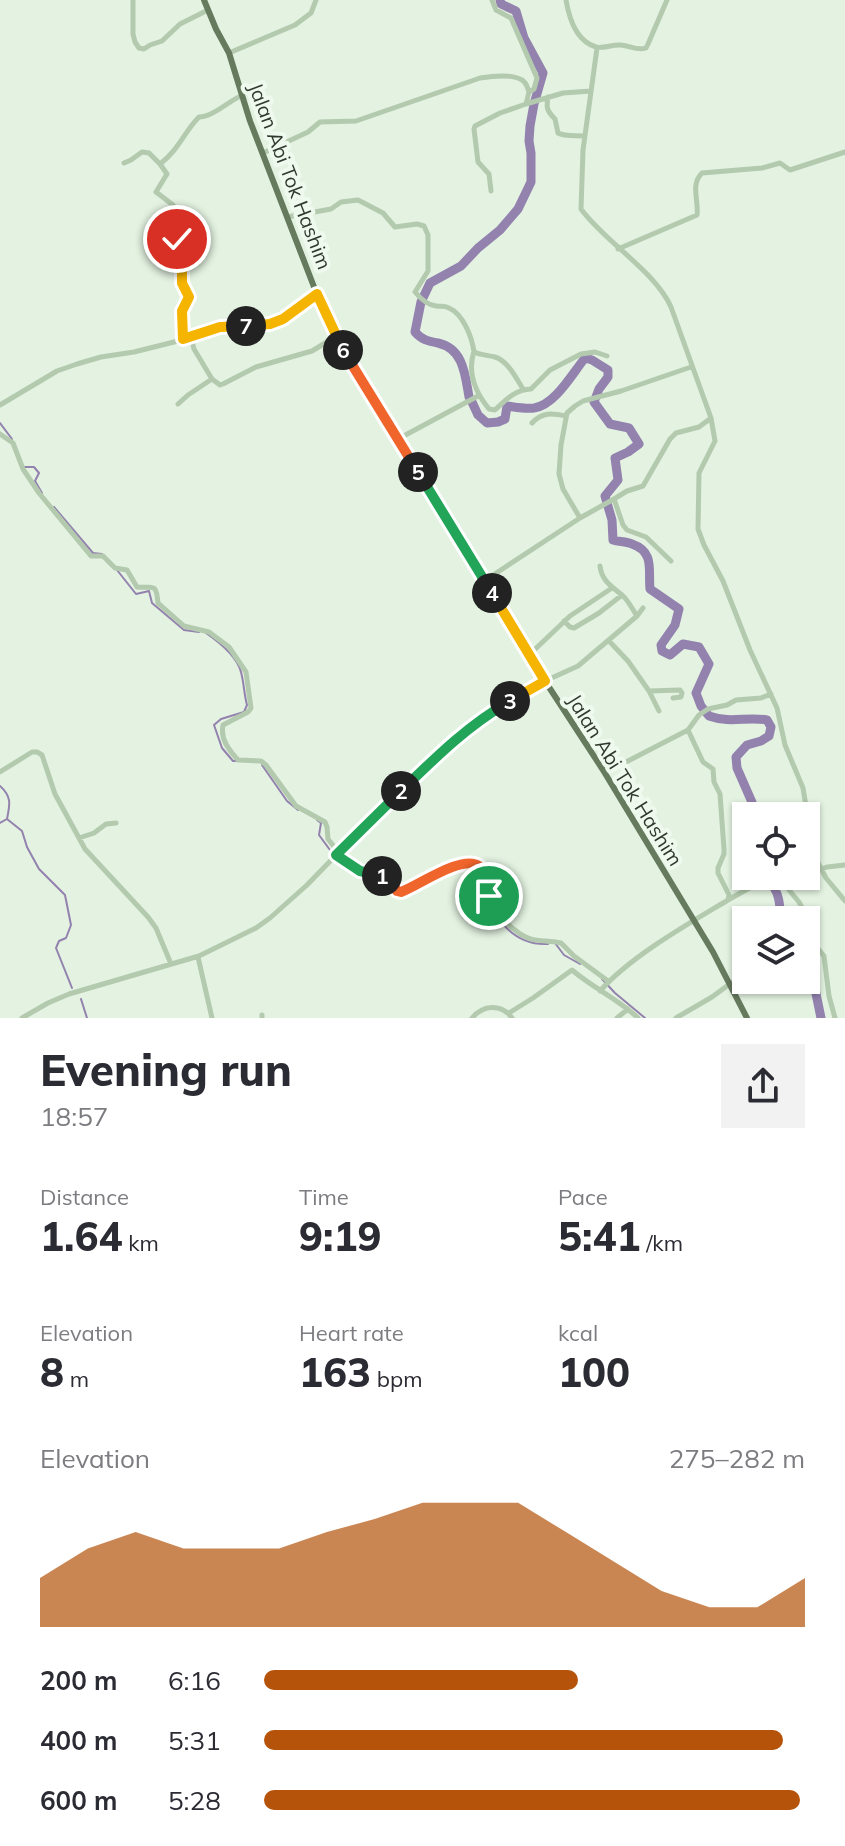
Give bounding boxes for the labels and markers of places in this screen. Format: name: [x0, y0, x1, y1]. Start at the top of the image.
pin: [143, 205, 211, 273]
pin: 7: [226, 306, 266, 346]
pin: 6: [323, 330, 363, 370]
pin: 5: [398, 452, 438, 492]
pin: 4: [472, 573, 512, 613]
pin: 3: [490, 681, 530, 721]
pin: 2: [381, 771, 421, 811]
pin: 1: [362, 856, 402, 896]
pin: [455, 862, 523, 930]

